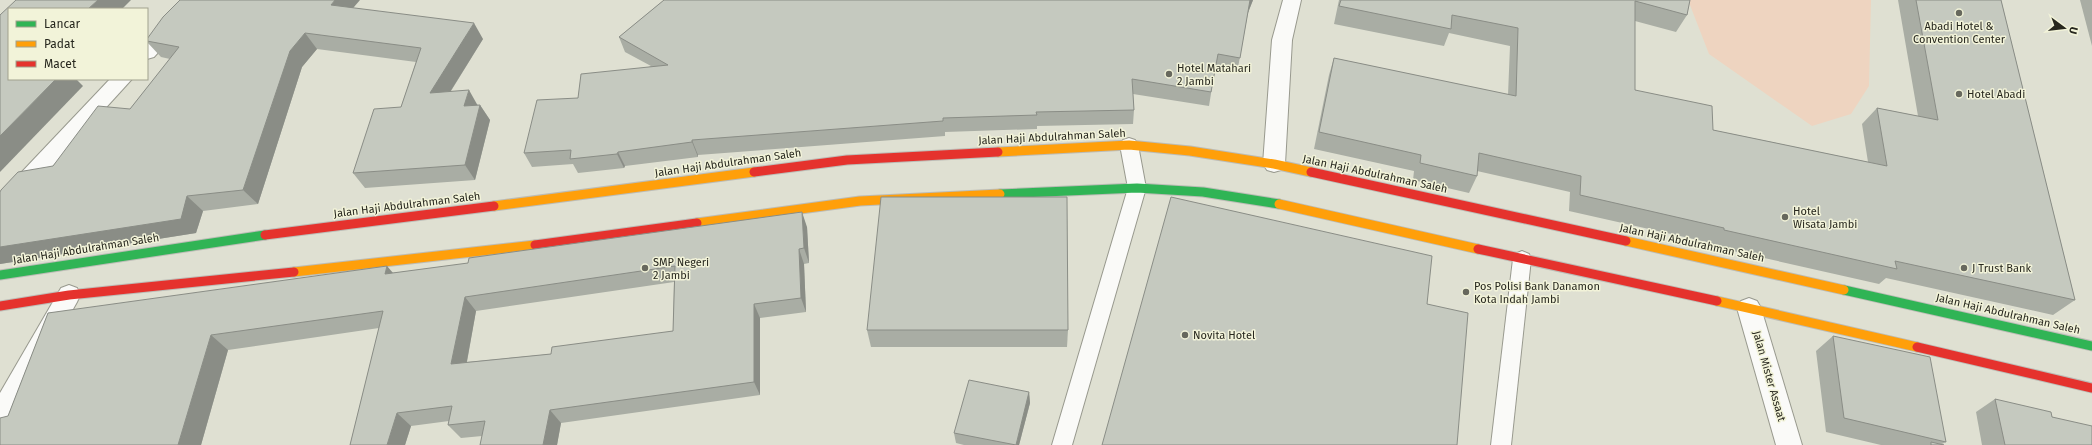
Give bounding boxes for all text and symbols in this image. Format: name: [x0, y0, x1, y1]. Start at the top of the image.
legend: [8, 8, 148, 80]
marker: Abadi Hotel & Convention Center: [1954, 8, 1964, 18]
north arrow: [2044, 8, 2084, 48]
text: Lancar: [44, 17, 81, 31]
place label: Abadi Hotel & Convention Center: [1913, 20, 2006, 46]
text: U: [2066, 25, 2080, 36]
text: Padat: [44, 37, 76, 51]
text: Macet: [44, 57, 77, 71]
place label: Hotel Matahari 2 Jambi: [1177, 62, 1251, 88]
marker: Hotel Matahari 2 Jambi: [1164, 69, 1174, 79]
place label: Hotel Abadi: [1967, 88, 2025, 101]
marker: Hotel Abadi: [1954, 89, 1964, 99]
street label: Jalan Haji Abdulrahman Saleh: [978, 127, 1126, 147]
street label: Jalan Haji Abdulrahman Saleh: [654, 146, 802, 180]
street label: Jalan Haji Abdulrahman Saleh: [1301, 152, 1449, 196]
street label: Jalan Haji Abdulrahman Saleh: [333, 190, 481, 220]
place label: Hotel Wisata Jambi: [1793, 205, 1857, 231]
marker: Hotel Wisata Jambi: [1780, 212, 1790, 222]
street label: Jalan Haji Abdulrahman Saleh: [1618, 221, 1766, 265]
street label: Jalan Haji Abdulrahman Saleh: [12, 231, 160, 267]
place label: SMP Negeri 2 Jambi: [653, 256, 709, 282]
place label: J Trust Bank: [1972, 262, 2031, 275]
marker: SMP Negeri 2 Jambi: [640, 263, 650, 273]
marker: J Trust Bank: [1959, 263, 1969, 273]
place label: Pos Polisi Bank Danamon Kota Indah Jambi: [1474, 280, 1600, 306]
marker: Pos Polisi Bank Danamon Kota Indah Jambi: [1461, 287, 1471, 297]
street label: Jalan Haji Abdulrahman Saleh: [1935, 291, 2081, 337]
place label: Novita Hotel: [1193, 329, 1255, 342]
street label: Jalan Mister Assaat: [1750, 329, 1788, 423]
marker: Novita Hotel: [1180, 330, 1190, 340]

